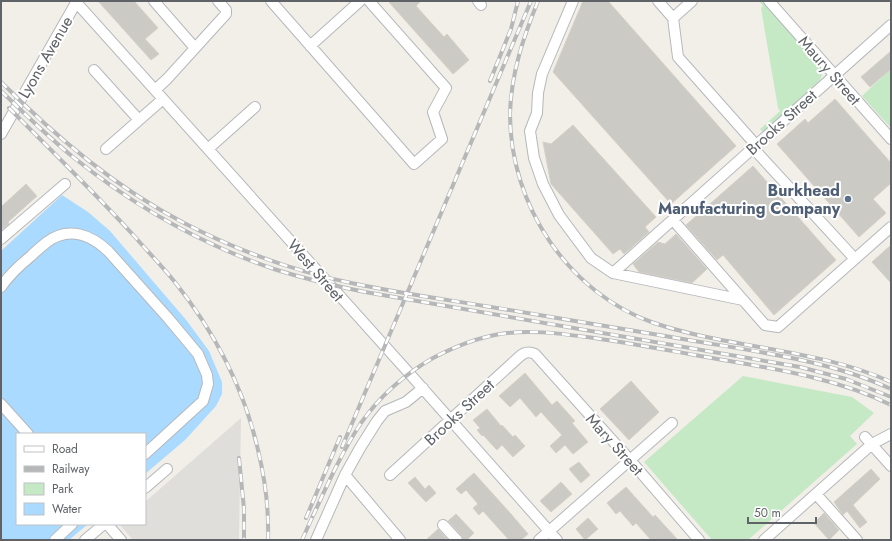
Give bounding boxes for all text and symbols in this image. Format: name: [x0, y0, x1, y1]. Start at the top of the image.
street label: Lyons Avenue: [13, 12, 78, 103]
street label: Maury Street: [793, 31, 866, 110]
street label: Brooks Street: [741, 84, 822, 160]
place label: Burkhead Manufacturing Company: [658, 179, 841, 220]
marker: Burkhead Manufacturing Company: [843, 194, 853, 204]
street label: West Street: [282, 234, 349, 307]
street label: Brooks Street: [419, 374, 500, 451]
street label: Mary Street: [580, 408, 649, 481]
legend: [16, 433, 146, 525]
text: Road: [52, 440, 78, 458]
text: Railway: [52, 460, 90, 478]
text: Park: [52, 480, 74, 498]
scale bar: [748, 499, 816, 525]
text: Water: [52, 500, 83, 518]
text: 50 m: [754, 504, 781, 522]

